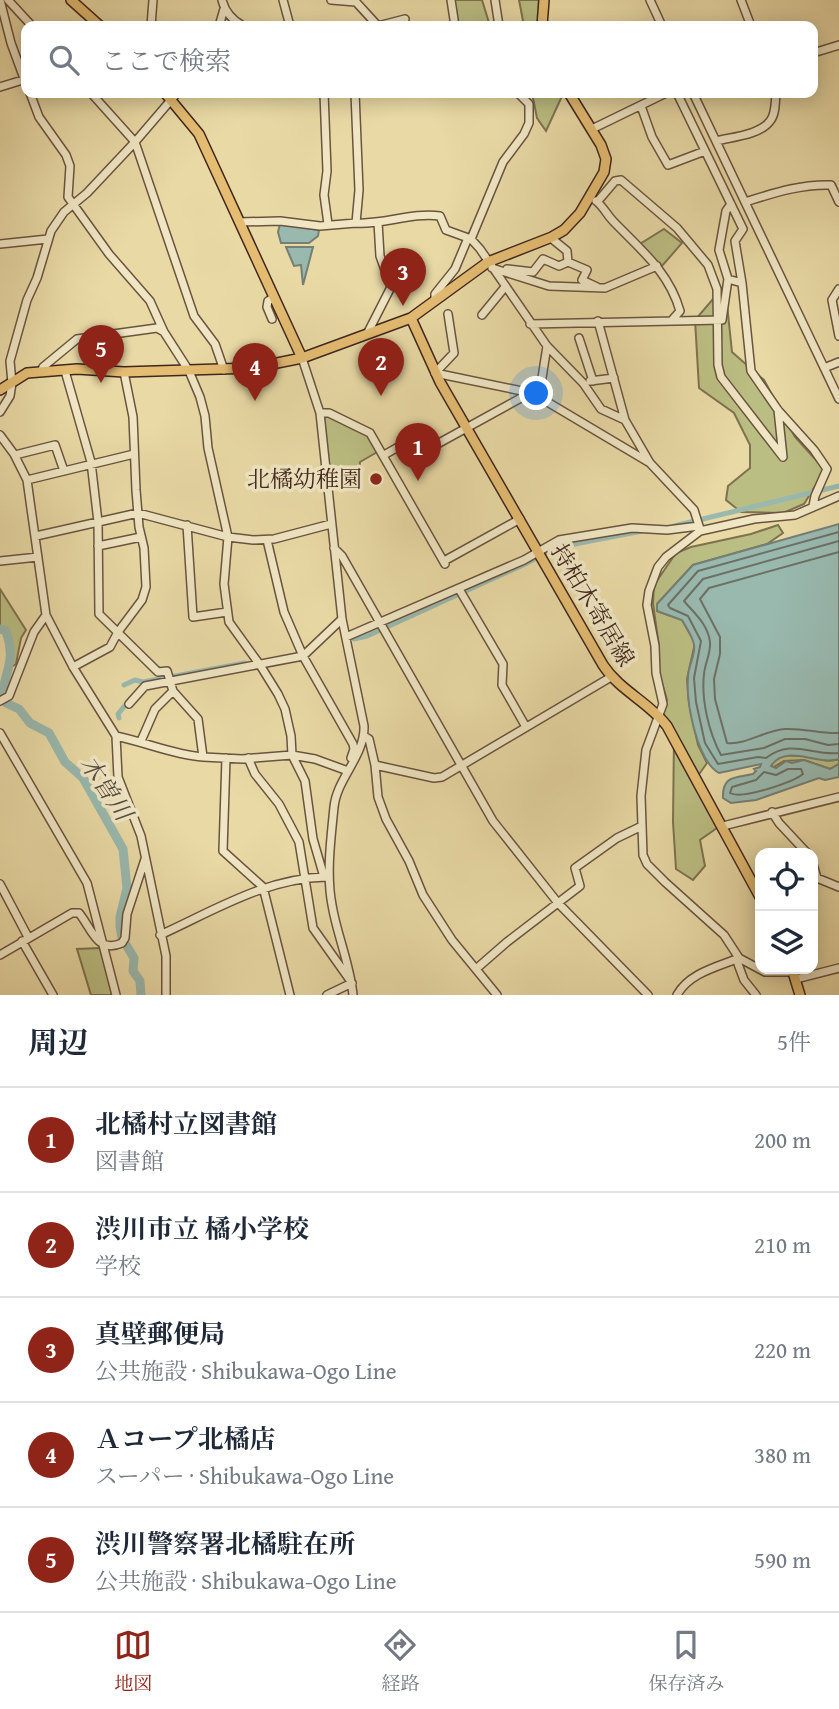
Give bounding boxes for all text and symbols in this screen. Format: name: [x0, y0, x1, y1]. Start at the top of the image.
search box: [21, 21, 818, 98]
icon: search: [45, 41, 83, 79]
text: ここで検索: [101, 41, 231, 80]
pin: 3: [380, 248, 426, 306]
pin: 5: [78, 325, 124, 383]
pin: 2: [358, 338, 404, 396]
pin: 4: [232, 343, 278, 401]
your location: [519, 376, 553, 410]
pin: 1: [395, 423, 441, 481]
place label: 北橘幼稚園: [247, 462, 362, 495]
marker: 北橘幼稚園: [368, 471, 384, 487]
street label: 持柏木寄居線: [544, 537, 643, 672]
water label: 木曽川: [72, 748, 143, 830]
map controls: [755, 848, 818, 974]
button: locate: [755, 848, 818, 911]
button: layers: [755, 911, 818, 974]
text: 周辺: [28, 1020, 88, 1064]
text: 5件: [777, 1025, 811, 1058]
text: 北橘村立図書館: [95, 1104, 277, 1143]
text: 1: [45, 1123, 57, 1156]
text: 200 m: [754, 1123, 811, 1156]
text: 図書館: [95, 1144, 164, 1177]
text: 渋川市立 橘小学校: [95, 1209, 309, 1248]
text: 2: [45, 1228, 57, 1261]
text: 210 m: [754, 1228, 811, 1261]
text: 学校: [95, 1249, 141, 1282]
text: 真壁郵便局: [95, 1314, 225, 1353]
text: 3: [45, 1333, 57, 1366]
text: 220 m: [754, 1333, 811, 1366]
text: 公共施設 · Shibukawa-Ogo Line: [95, 1354, 396, 1387]
text: Ａコープ北橘店: [95, 1419, 276, 1458]
text: 4: [45, 1438, 57, 1471]
text: 380 m: [754, 1438, 811, 1471]
text: スーパー · Shibukawa-Ogo Line: [95, 1459, 394, 1492]
text: 渋川警察署北橘駐在所: [95, 1524, 355, 1563]
text: 5: [45, 1543, 57, 1576]
text: 590 m: [754, 1543, 811, 1576]
text: 公共施設 · Shibukawa-Ogo Line: [95, 1564, 396, 1597]
tab: 地図: [114, 1626, 153, 1697]
tab: 経路: [381, 1626, 420, 1697]
tab: 保存済み: [648, 1626, 725, 1697]

